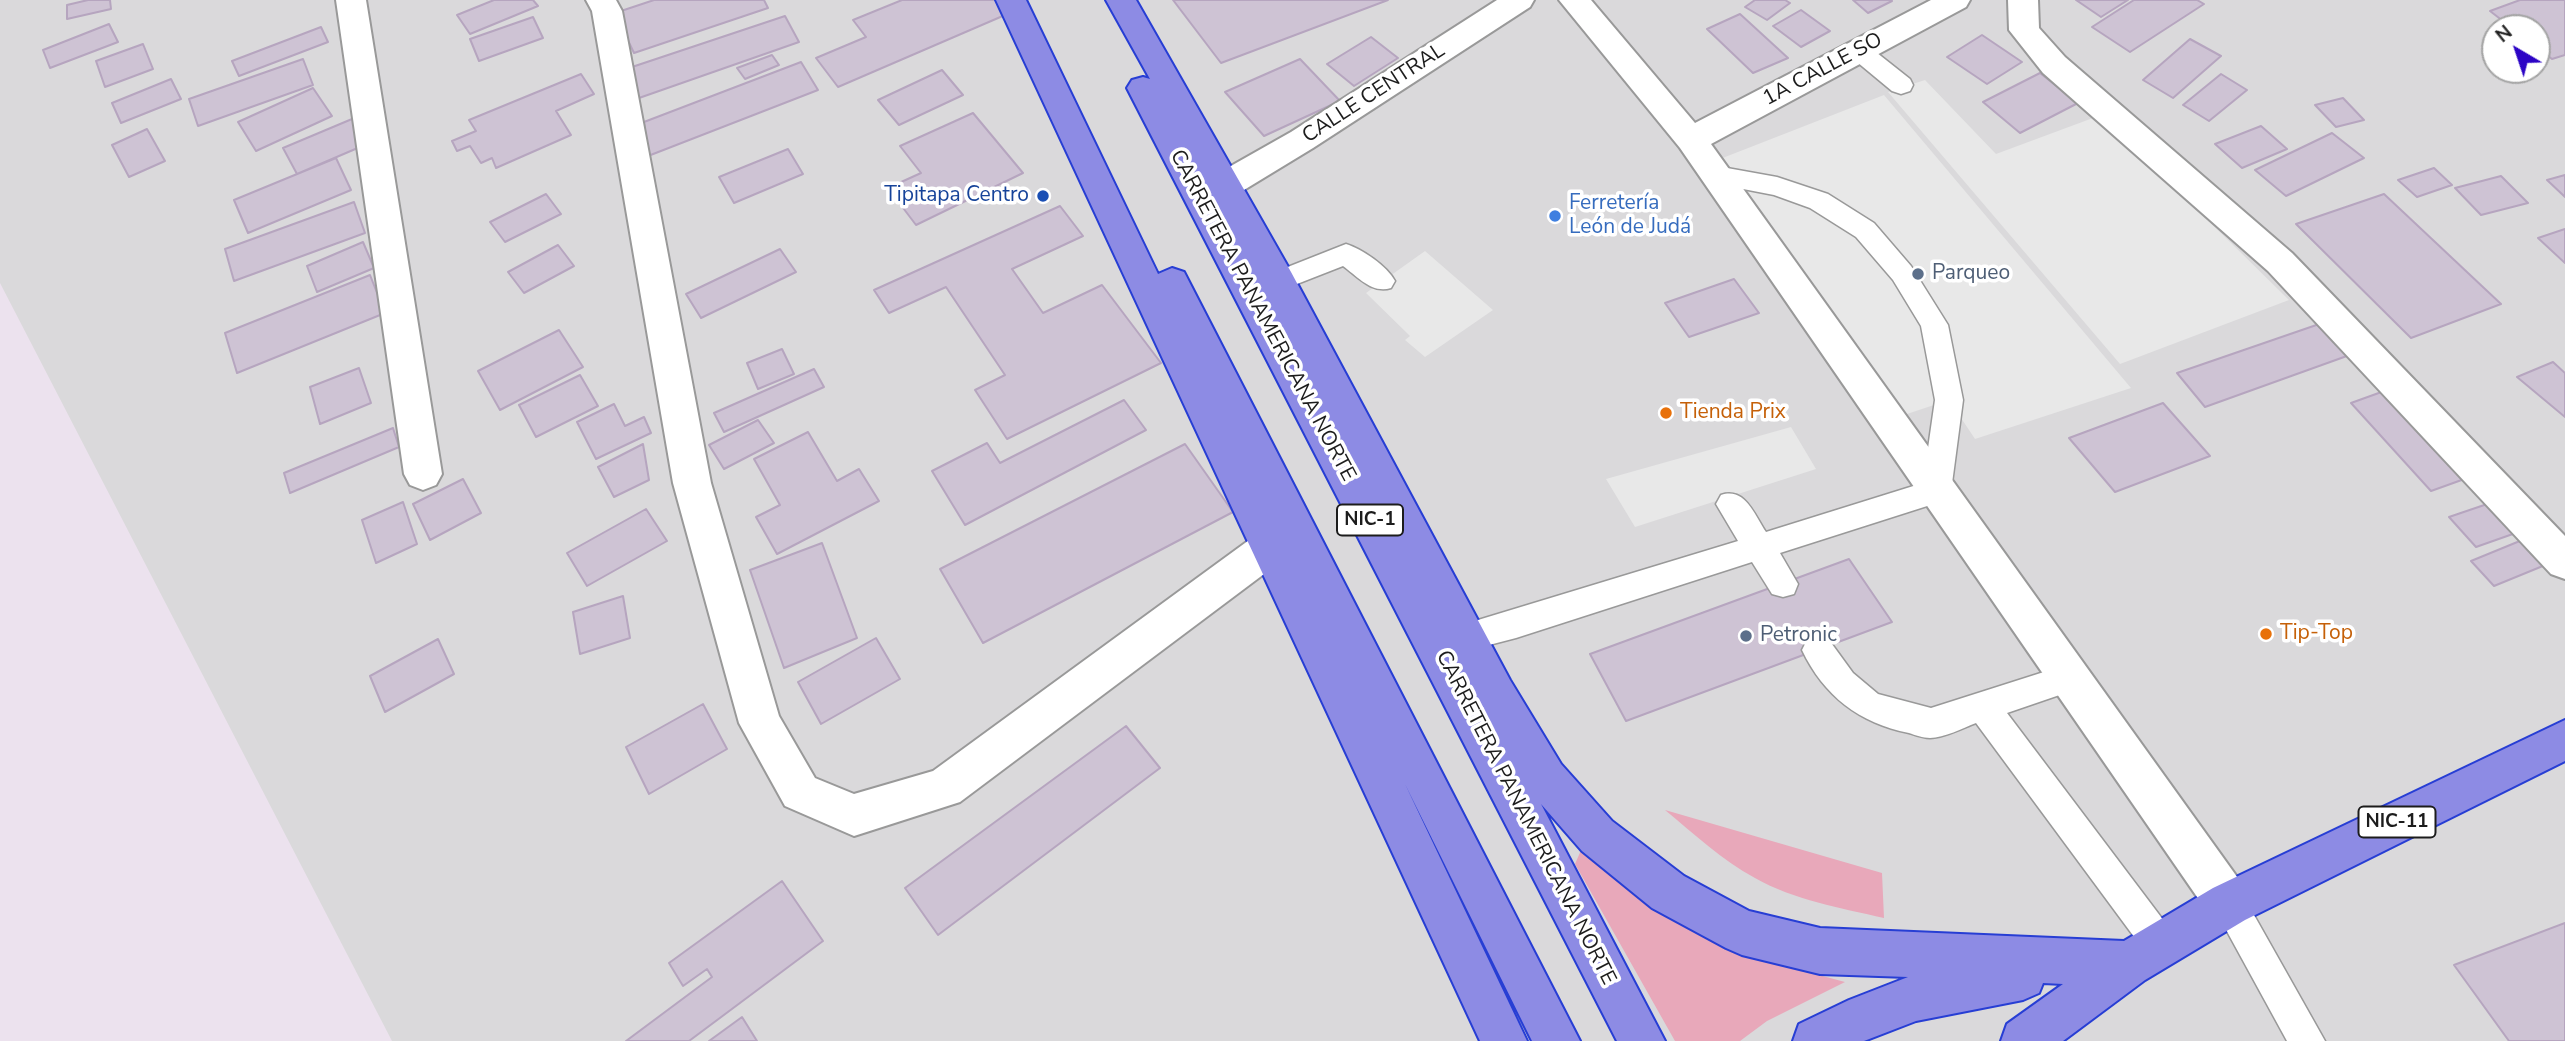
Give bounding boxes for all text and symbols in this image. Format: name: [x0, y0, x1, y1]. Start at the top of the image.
north arrow: [2481, 14, 2551, 84]
text: N: [2490, 20, 2518, 49]
street label: 1A CALLE SO: [1759, 28, 1887, 112]
street label: CALLE CENTRAL: [1298, 39, 1450, 149]
street label: CARRETERA PANAMERICANA NORTE: [1164, 146, 1360, 486]
place label: Tipitapa Centro: [884, 183, 1029, 209]
marker: Tipitapa Centro: [1035, 188, 1051, 204]
place label: Ferretería León de Judá: [1569, 191, 1691, 241]
marker: Ferretería León de Judá: [1547, 208, 1563, 224]
place label: Parqueo: [1932, 261, 2010, 287]
marker: Parqueo: [1910, 266, 1926, 282]
place label: Tienda Prix: [1680, 400, 1786, 426]
marker: Tienda Prix: [1658, 405, 1674, 421]
road number: NIC-1: [1337, 505, 1403, 536]
place label: Tip-Top: [2280, 621, 2353, 647]
place label: Petronic: [1760, 623, 1837, 649]
marker: Tip-Top: [2258, 626, 2274, 642]
marker: Petronic: [1738, 628, 1754, 644]
street label: CARRETERA PANAMERICANA NORTE: [1429, 647, 1621, 989]
road number: NIC-11: [2358, 806, 2436, 838]

